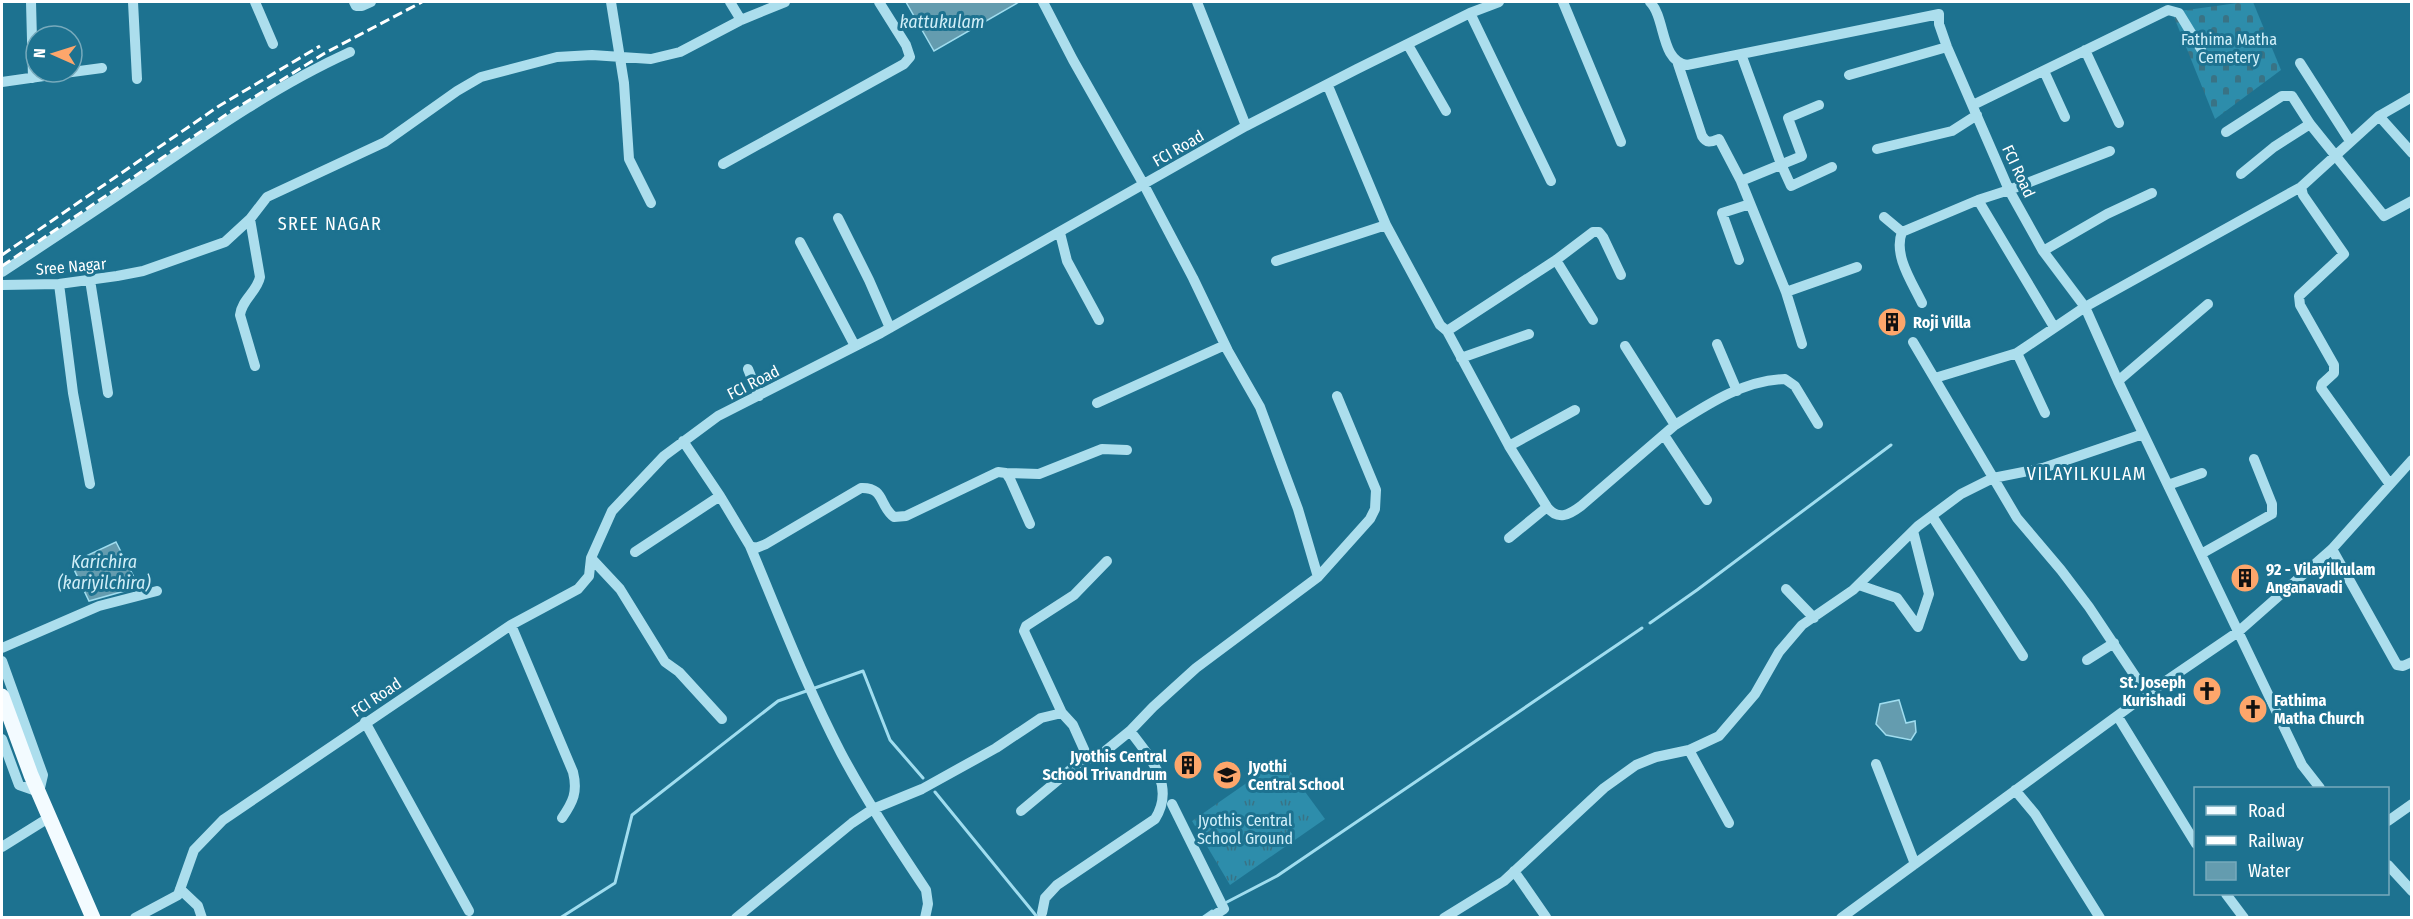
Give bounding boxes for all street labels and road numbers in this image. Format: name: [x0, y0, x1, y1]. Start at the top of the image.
street label: FCI Road: [1149, 126, 1207, 171]
street label: FCI Road: [1998, 142, 2039, 201]
street label: Sree Nagar: [35, 254, 107, 279]
street label: FCI Road: [724, 361, 782, 404]
street label: FCI Road: [348, 674, 405, 721]

